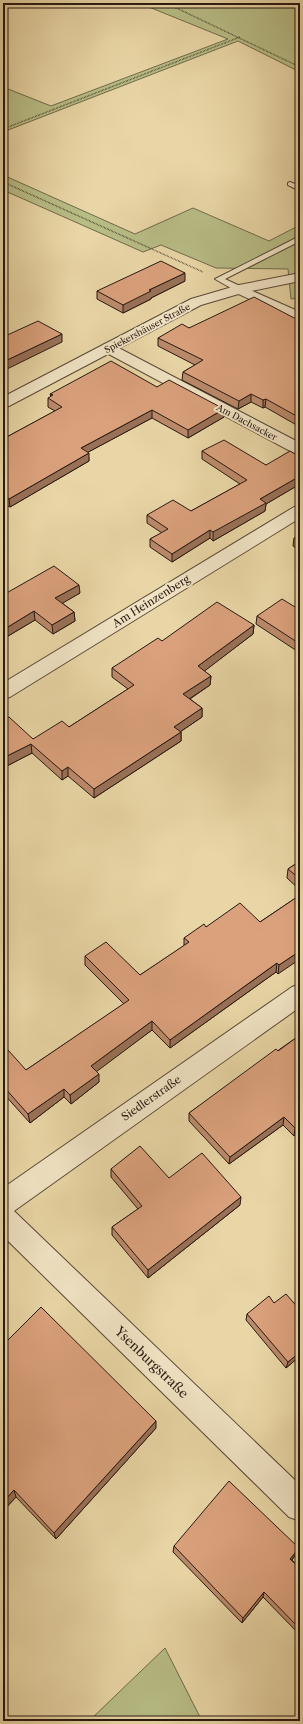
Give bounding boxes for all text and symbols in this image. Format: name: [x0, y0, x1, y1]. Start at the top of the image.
street label: Spiekershäuser Straße: [102, 301, 192, 355]
street label: Am Dachsacker: [214, 401, 279, 443]
street label: Am Heinzenberg: [109, 571, 193, 631]
street label: Siedlerstraße: [118, 1072, 184, 1124]
street label: Ysenburgstraße: [111, 1322, 192, 1401]

